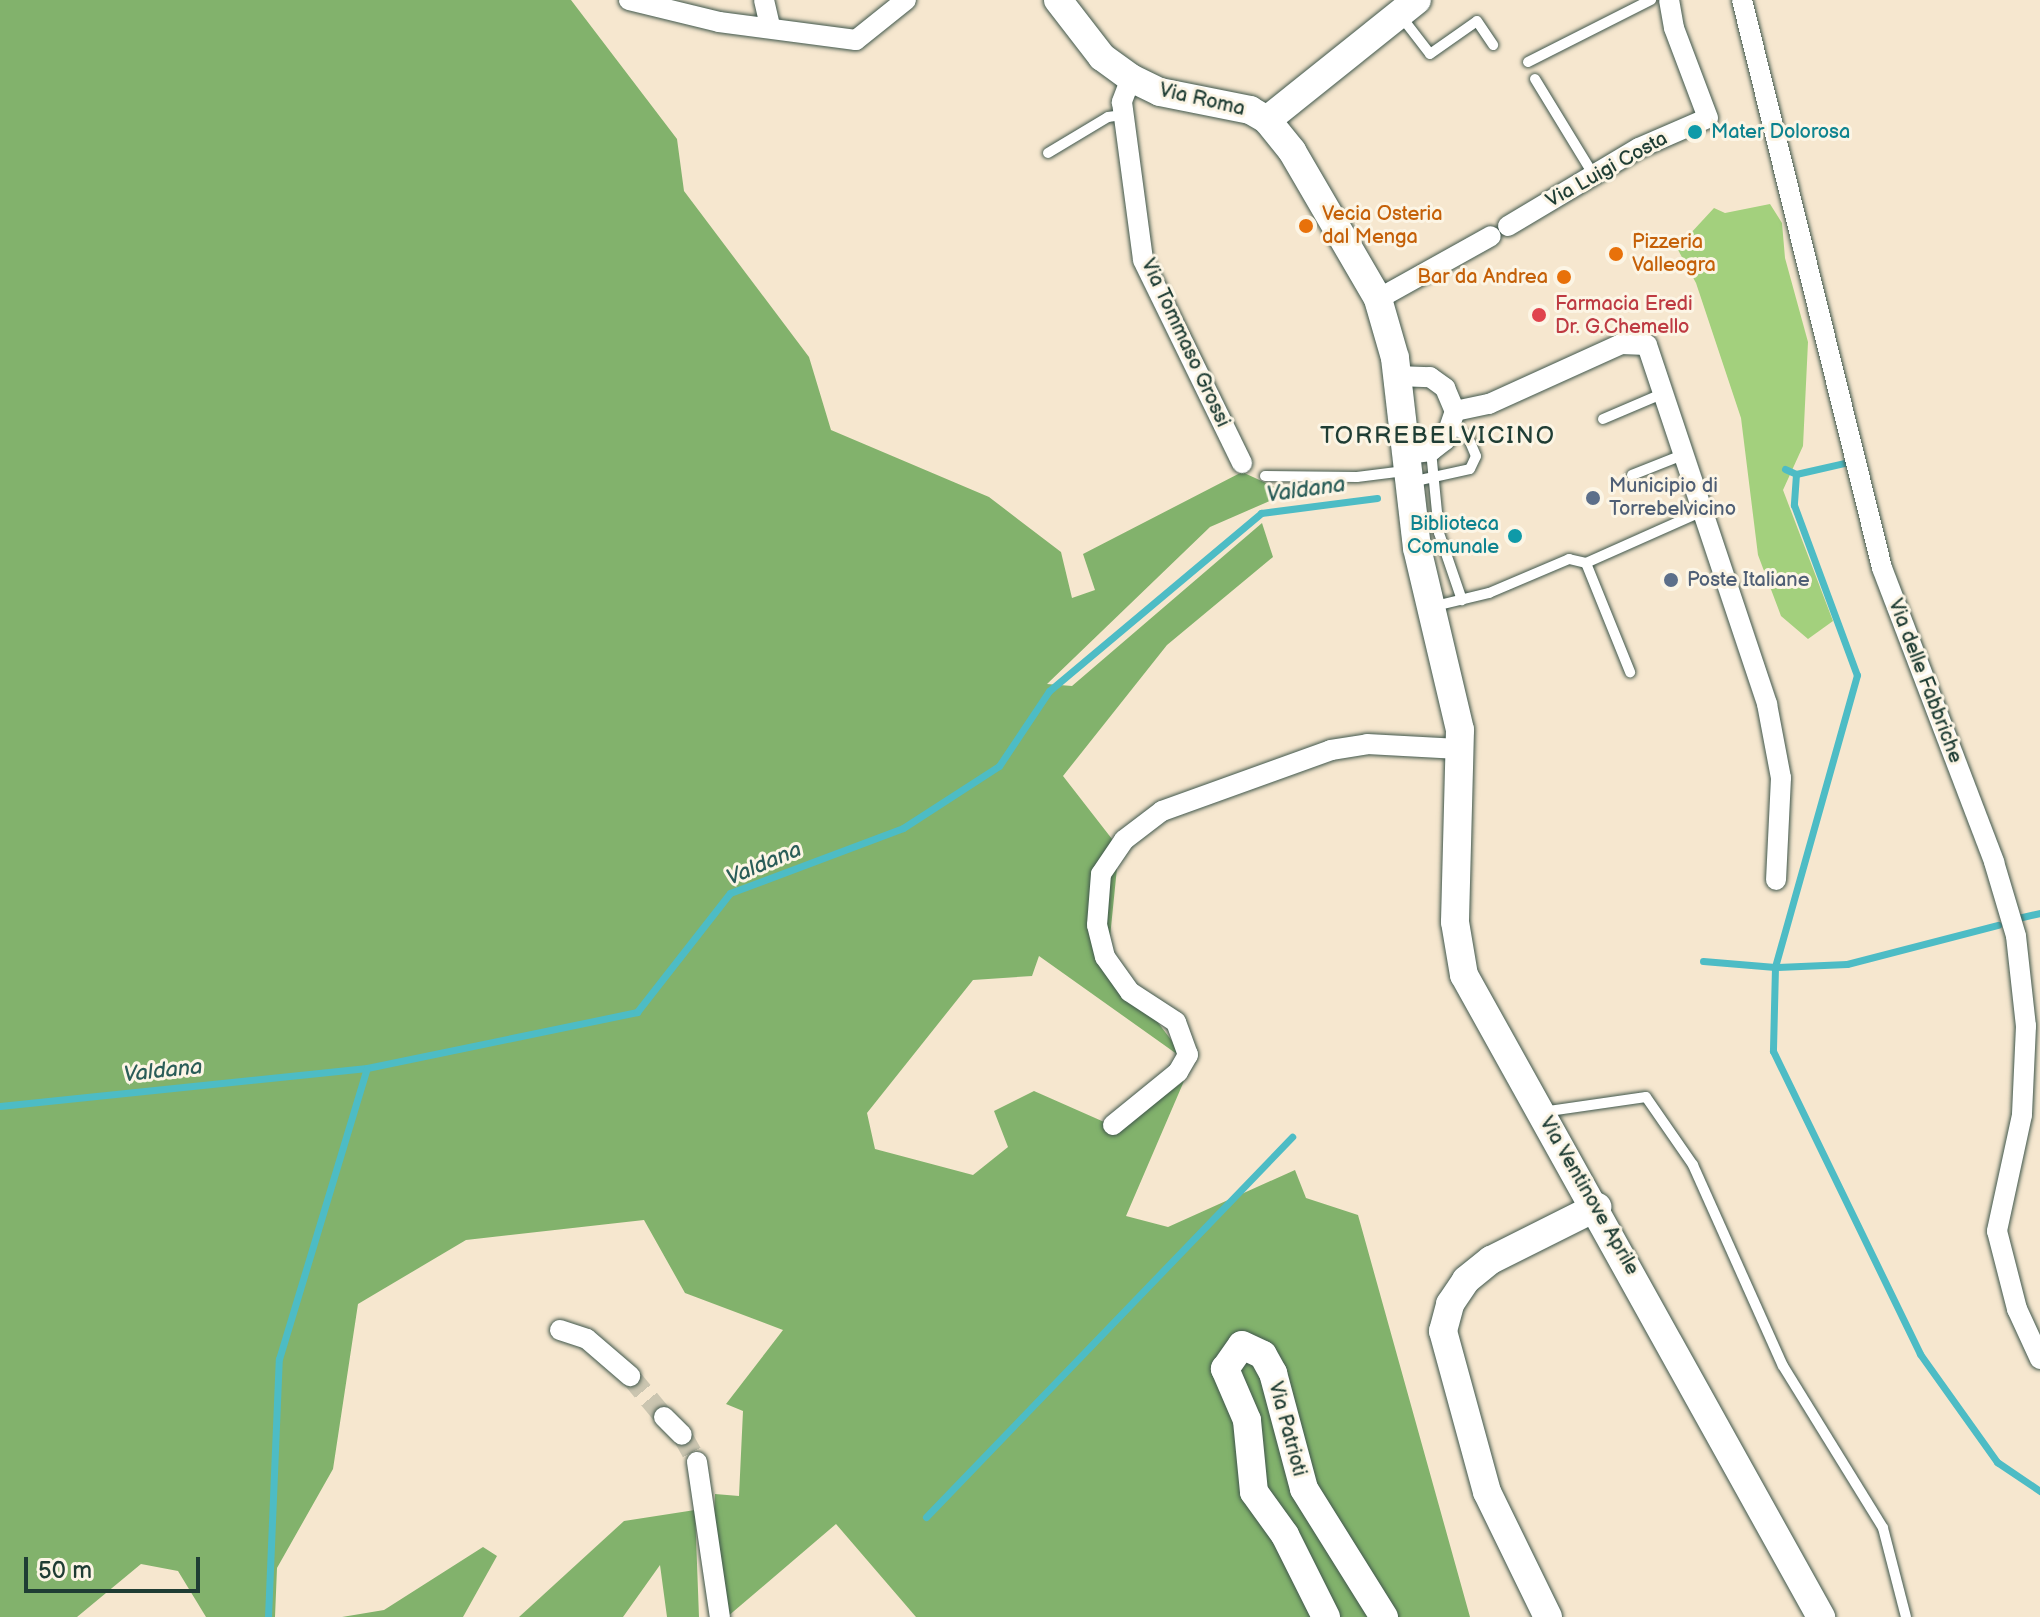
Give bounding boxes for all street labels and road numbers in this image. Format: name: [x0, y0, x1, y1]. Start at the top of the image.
street label: Via Roma: [1157, 78, 1247, 122]
street label: Via Luigi Costa: [1542, 127, 1672, 213]
street label: Via Tommaso Grossi: [1135, 255, 1235, 431]
street label: Via delle Fabbriche: [1883, 596, 1967, 766]
street label: Via Ventinove Aprile: [1534, 1112, 1644, 1280]
street label: Via Patrioti: [1263, 1379, 1311, 1479]

